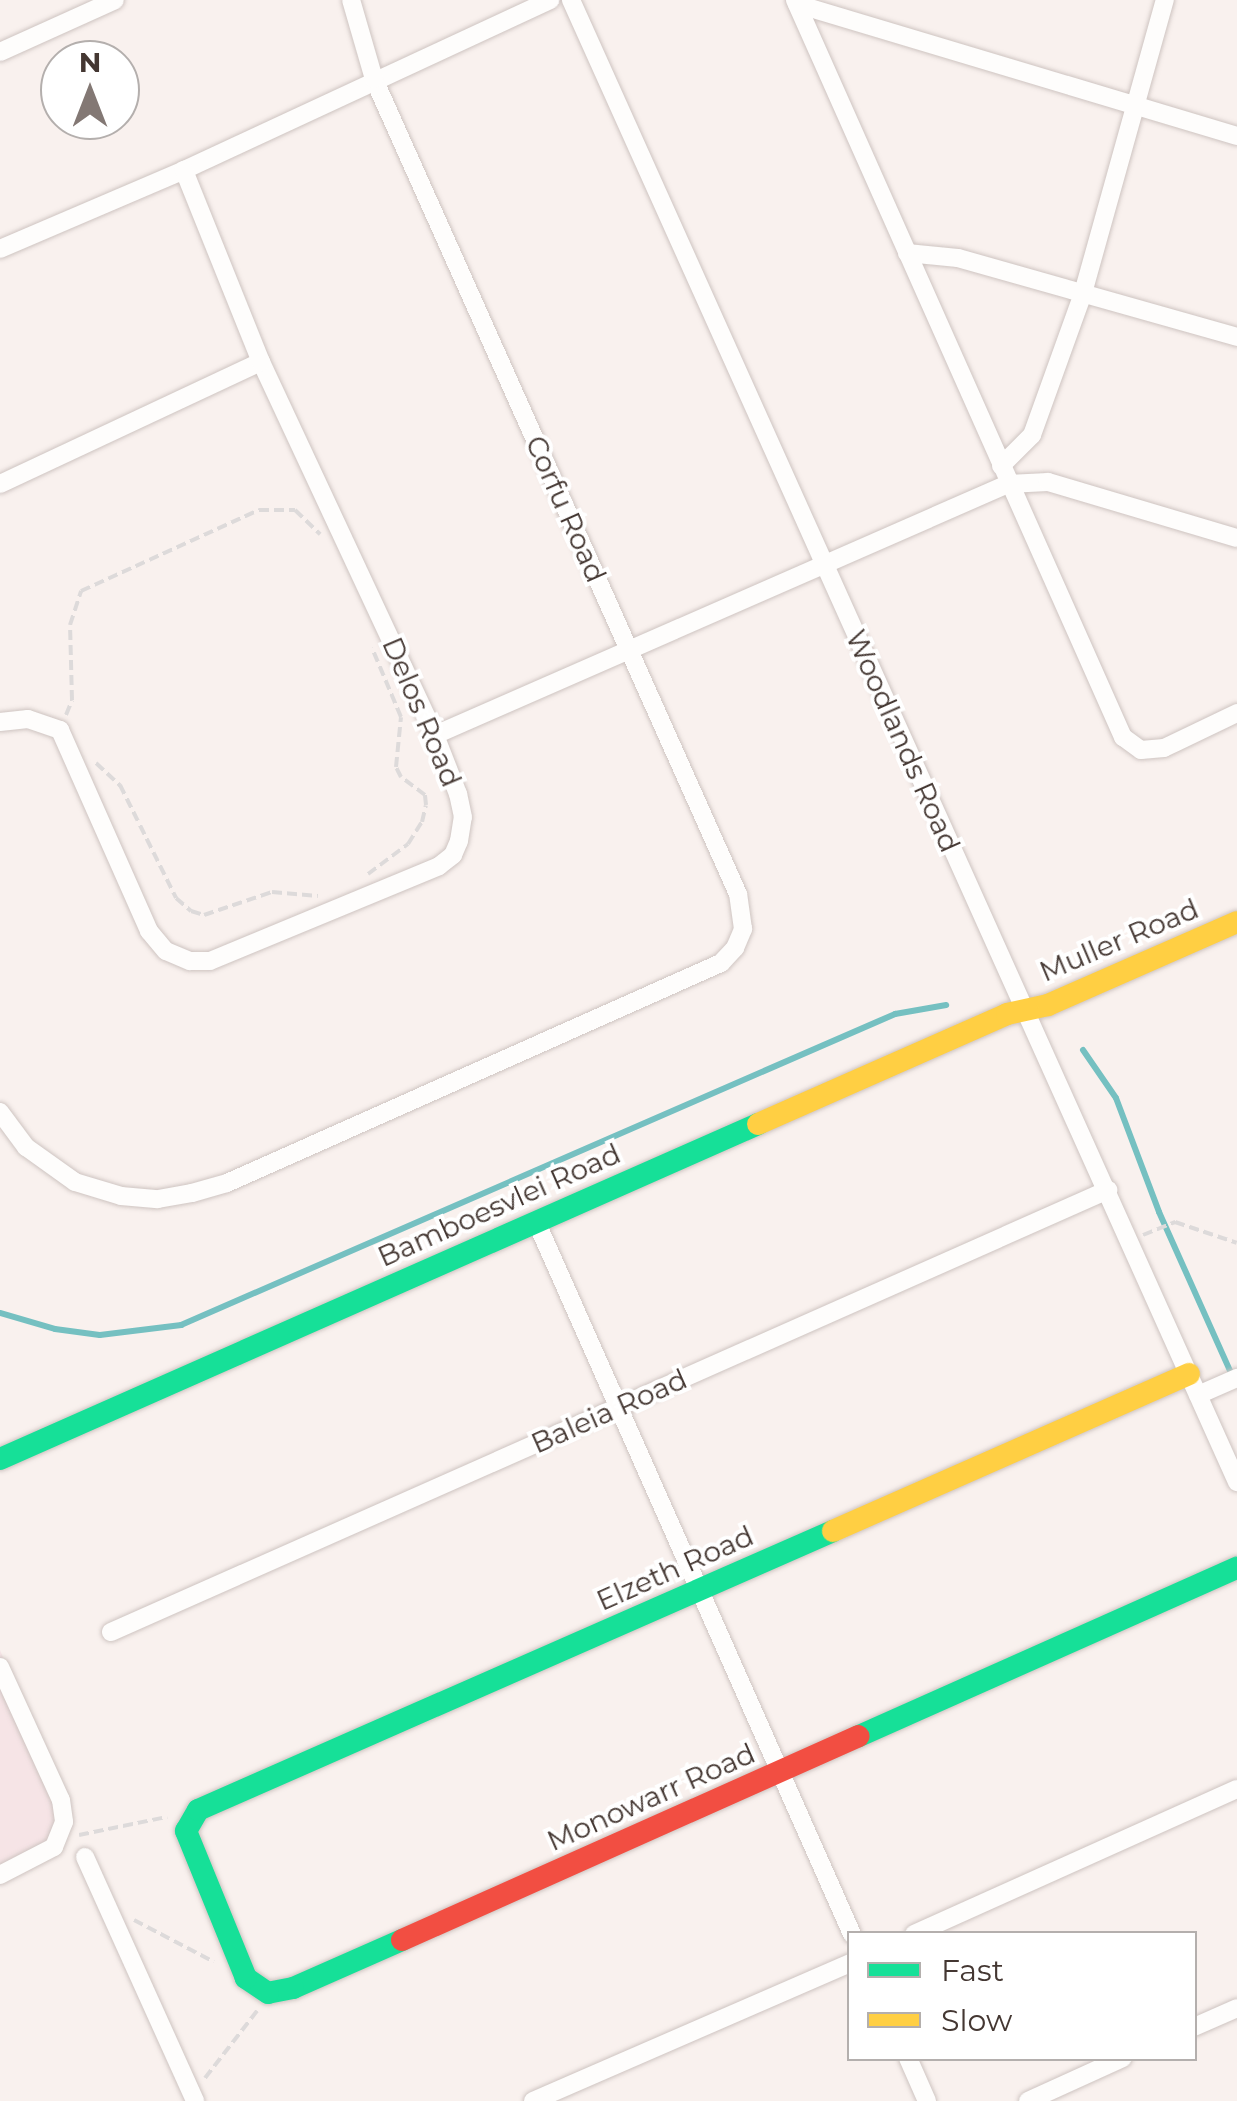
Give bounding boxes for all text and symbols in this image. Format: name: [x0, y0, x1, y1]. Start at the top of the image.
north arrow: [40, 40, 140, 140]
text: N: [79, 45, 101, 79]
street label: Corfu Road: [519, 431, 613, 587]
street label: Woodlands Road: [839, 625, 967, 857]
street label: Delos Road: [375, 632, 469, 792]
street label: Muller Road: [1035, 891, 1203, 989]
street label: Bamboesvlei Road: [373, 1136, 625, 1274]
street label: Baleia Road: [526, 1362, 692, 1460]
street label: Elzeth Road: [591, 1518, 759, 1618]
street label: Monowarr Road: [542, 1736, 760, 1858]
legend: [847, 1931, 1197, 2061]
text: Fast: [941, 1952, 1004, 1989]
text: Slow: [941, 2002, 1012, 2039]

